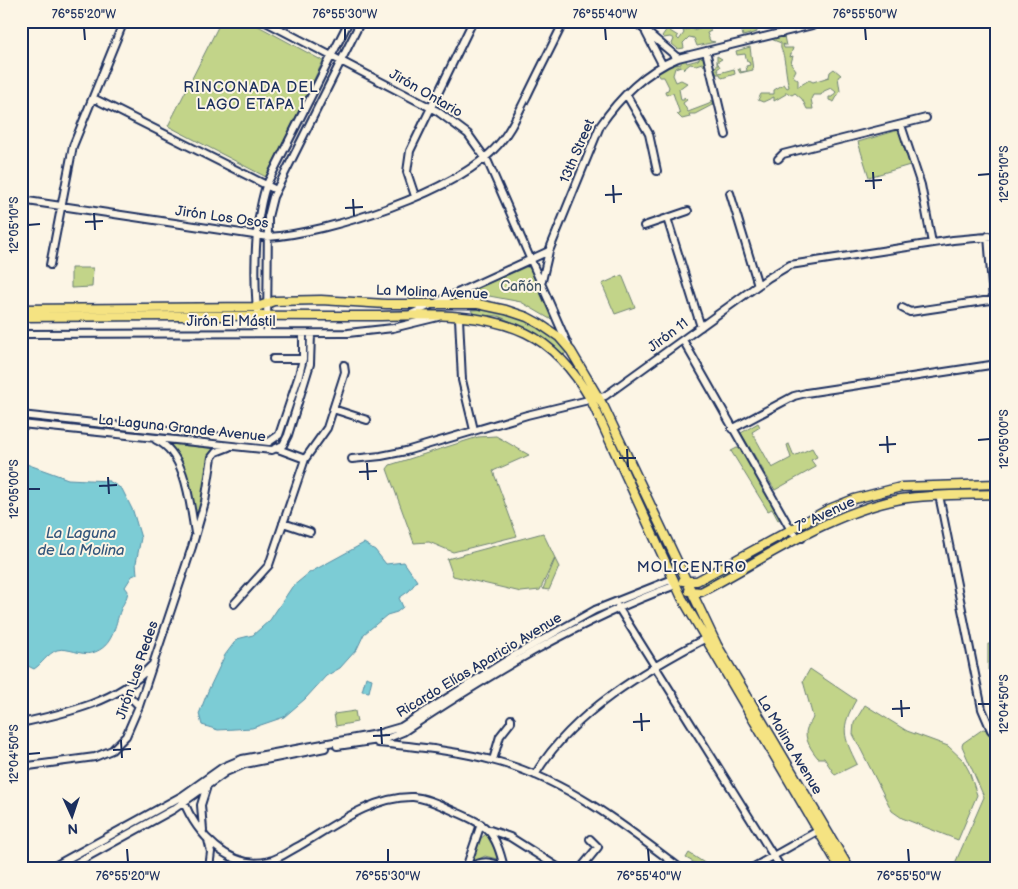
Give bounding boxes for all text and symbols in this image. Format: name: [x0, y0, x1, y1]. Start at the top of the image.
text: 76°55'20"W: [52, 7, 116, 22]
text: 76°55'30"W: [313, 7, 377, 22]
text: 76°55'40"W: [573, 7, 637, 22]
text: 76°55'50"W: [833, 7, 897, 22]
street label: Jirón Ontario: [386, 65, 466, 121]
district label: RINCONADA DEL LAGO ETAPA I: [183, 78, 319, 114]
street label: 13th Street: [556, 116, 598, 186]
text: 12°05'10"S: [997, 146, 1012, 202]
text: 12°05'10"S: [7, 197, 22, 253]
street label: Jirón Los Osos: [174, 202, 270, 232]
park label: Cañón: [500, 278, 542, 295]
street label: La Molina Avenue: [376, 282, 488, 302]
street label: Jirón El Mástil: [186, 313, 276, 330]
street label: Jirón 11: [644, 314, 692, 356]
text: 12°05'00"S: [997, 409, 1012, 469]
street label: La Laguna Grande Avenue: [97, 411, 267, 445]
text: 12°05'00"S: [7, 459, 22, 519]
street label: 7º Avenue: [793, 493, 857, 535]
water label: La Laguna de La Molina: [37, 524, 125, 560]
district label: MOLICENTRO: [637, 558, 747, 577]
street label: Ricardo Elías Aparicio Avenue: [393, 609, 565, 721]
street label: Jirón Las Redes: [112, 618, 162, 721]
text: 12°04'50"S: [997, 674, 1012, 734]
street label: La Molina Avenue: [754, 692, 826, 798]
text: 12°04'50"S: [7, 724, 22, 784]
north arrow: [48, 792, 98, 842]
text: N: [67, 820, 78, 837]
text: 76°55'20"W: [96, 869, 160, 884]
text: 76°55'30"W: [356, 869, 420, 884]
text: 76°55'40"W: [617, 869, 681, 884]
text: 76°55'50"W: [877, 869, 941, 884]

